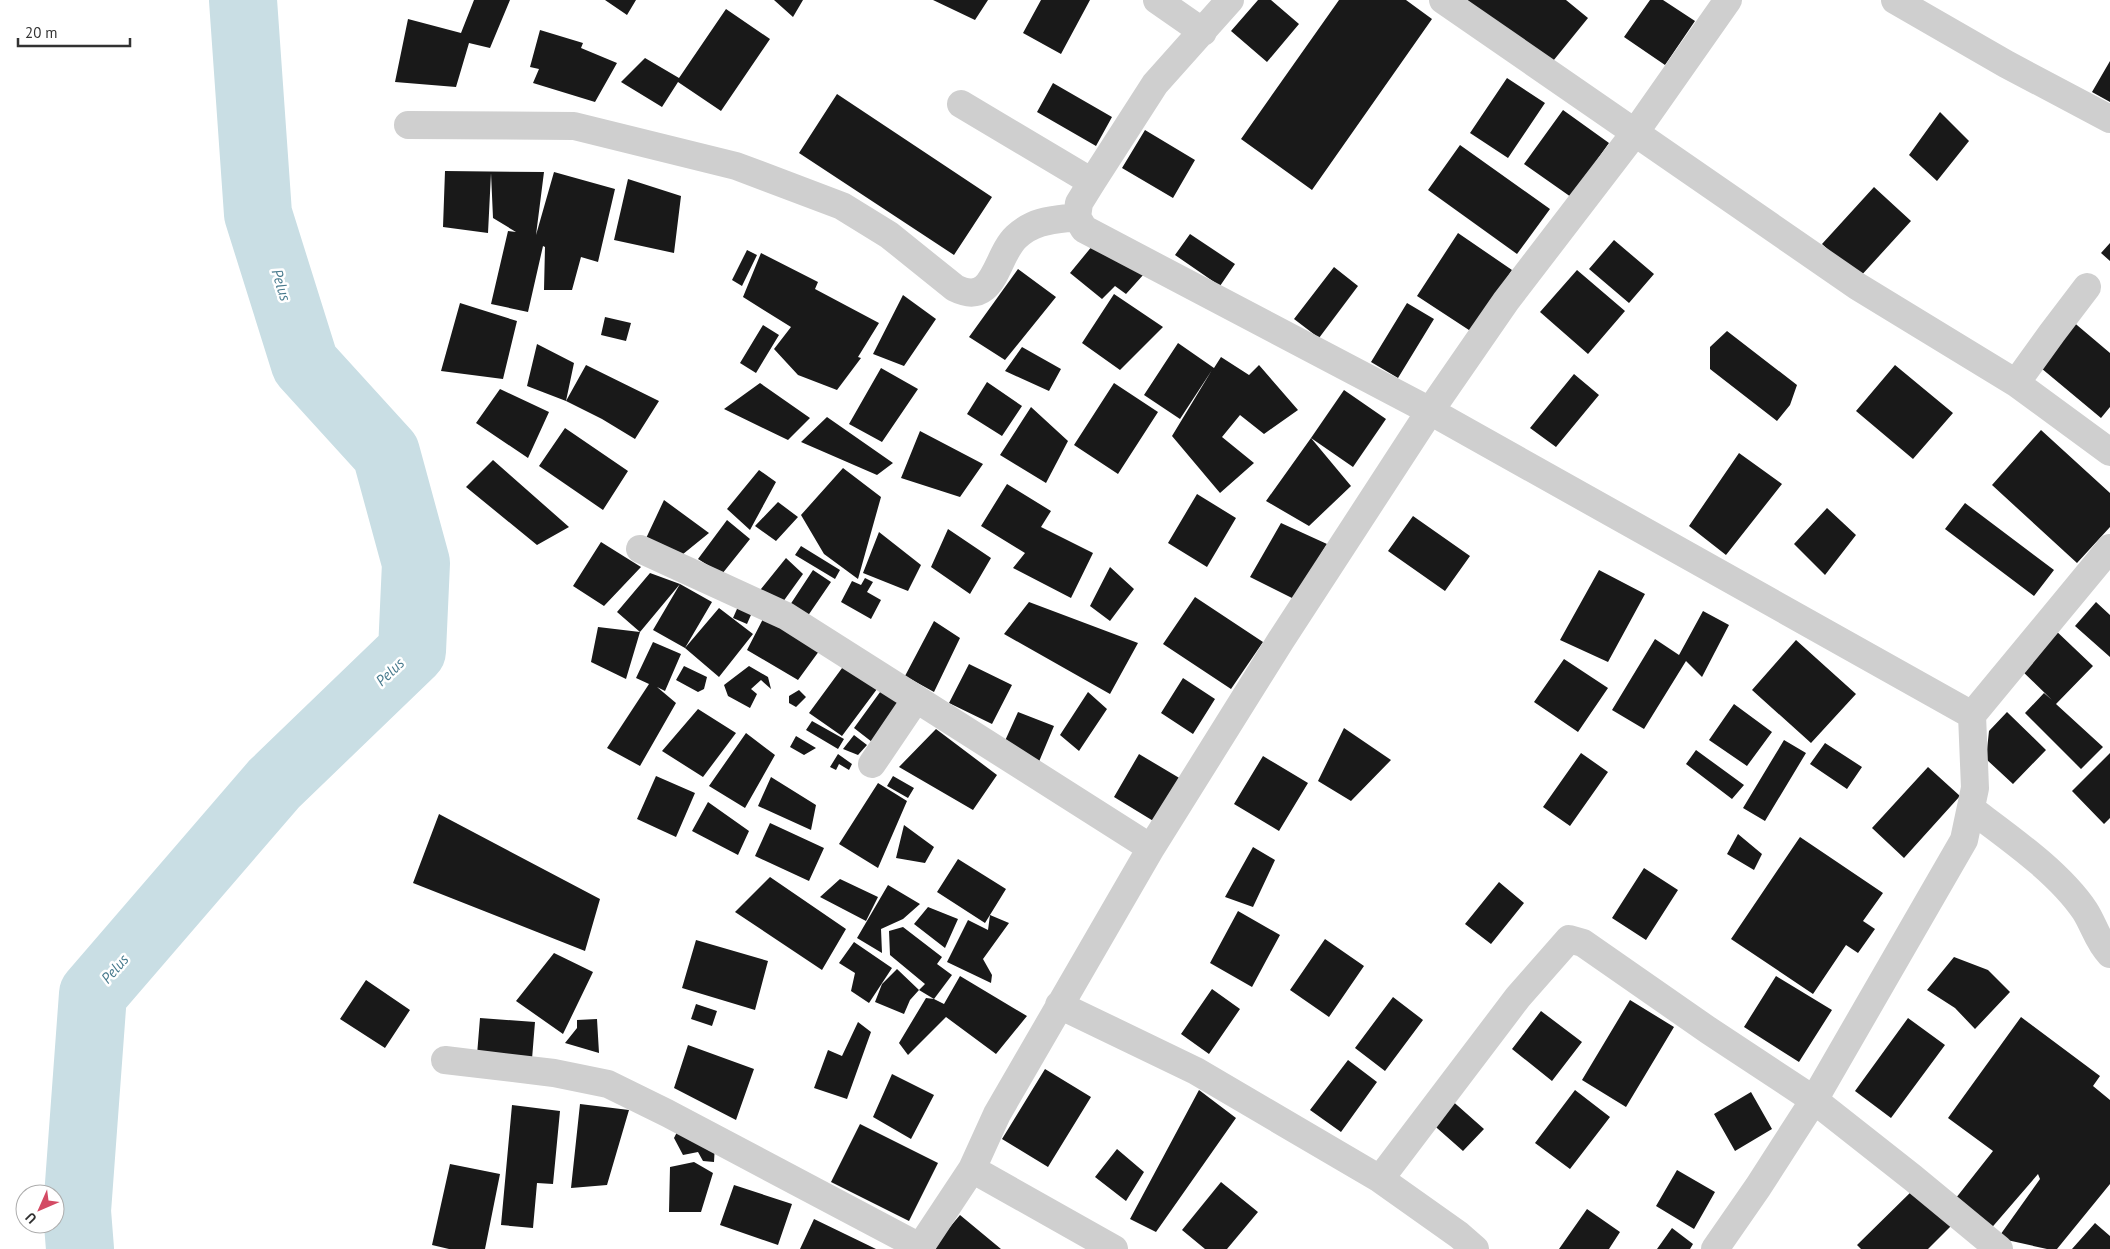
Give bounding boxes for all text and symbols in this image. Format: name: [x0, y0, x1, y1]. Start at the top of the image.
scale bar: [18, 15, 130, 47]
text: 20 m: [25, 23, 58, 42]
water label: Pelus: [268, 266, 295, 303]
water label: Pelus: [371, 653, 408, 690]
water label: Pelus: [97, 950, 132, 987]
north arrow: [15, 1184, 65, 1234]
text: U: [21, 1209, 40, 1228]

